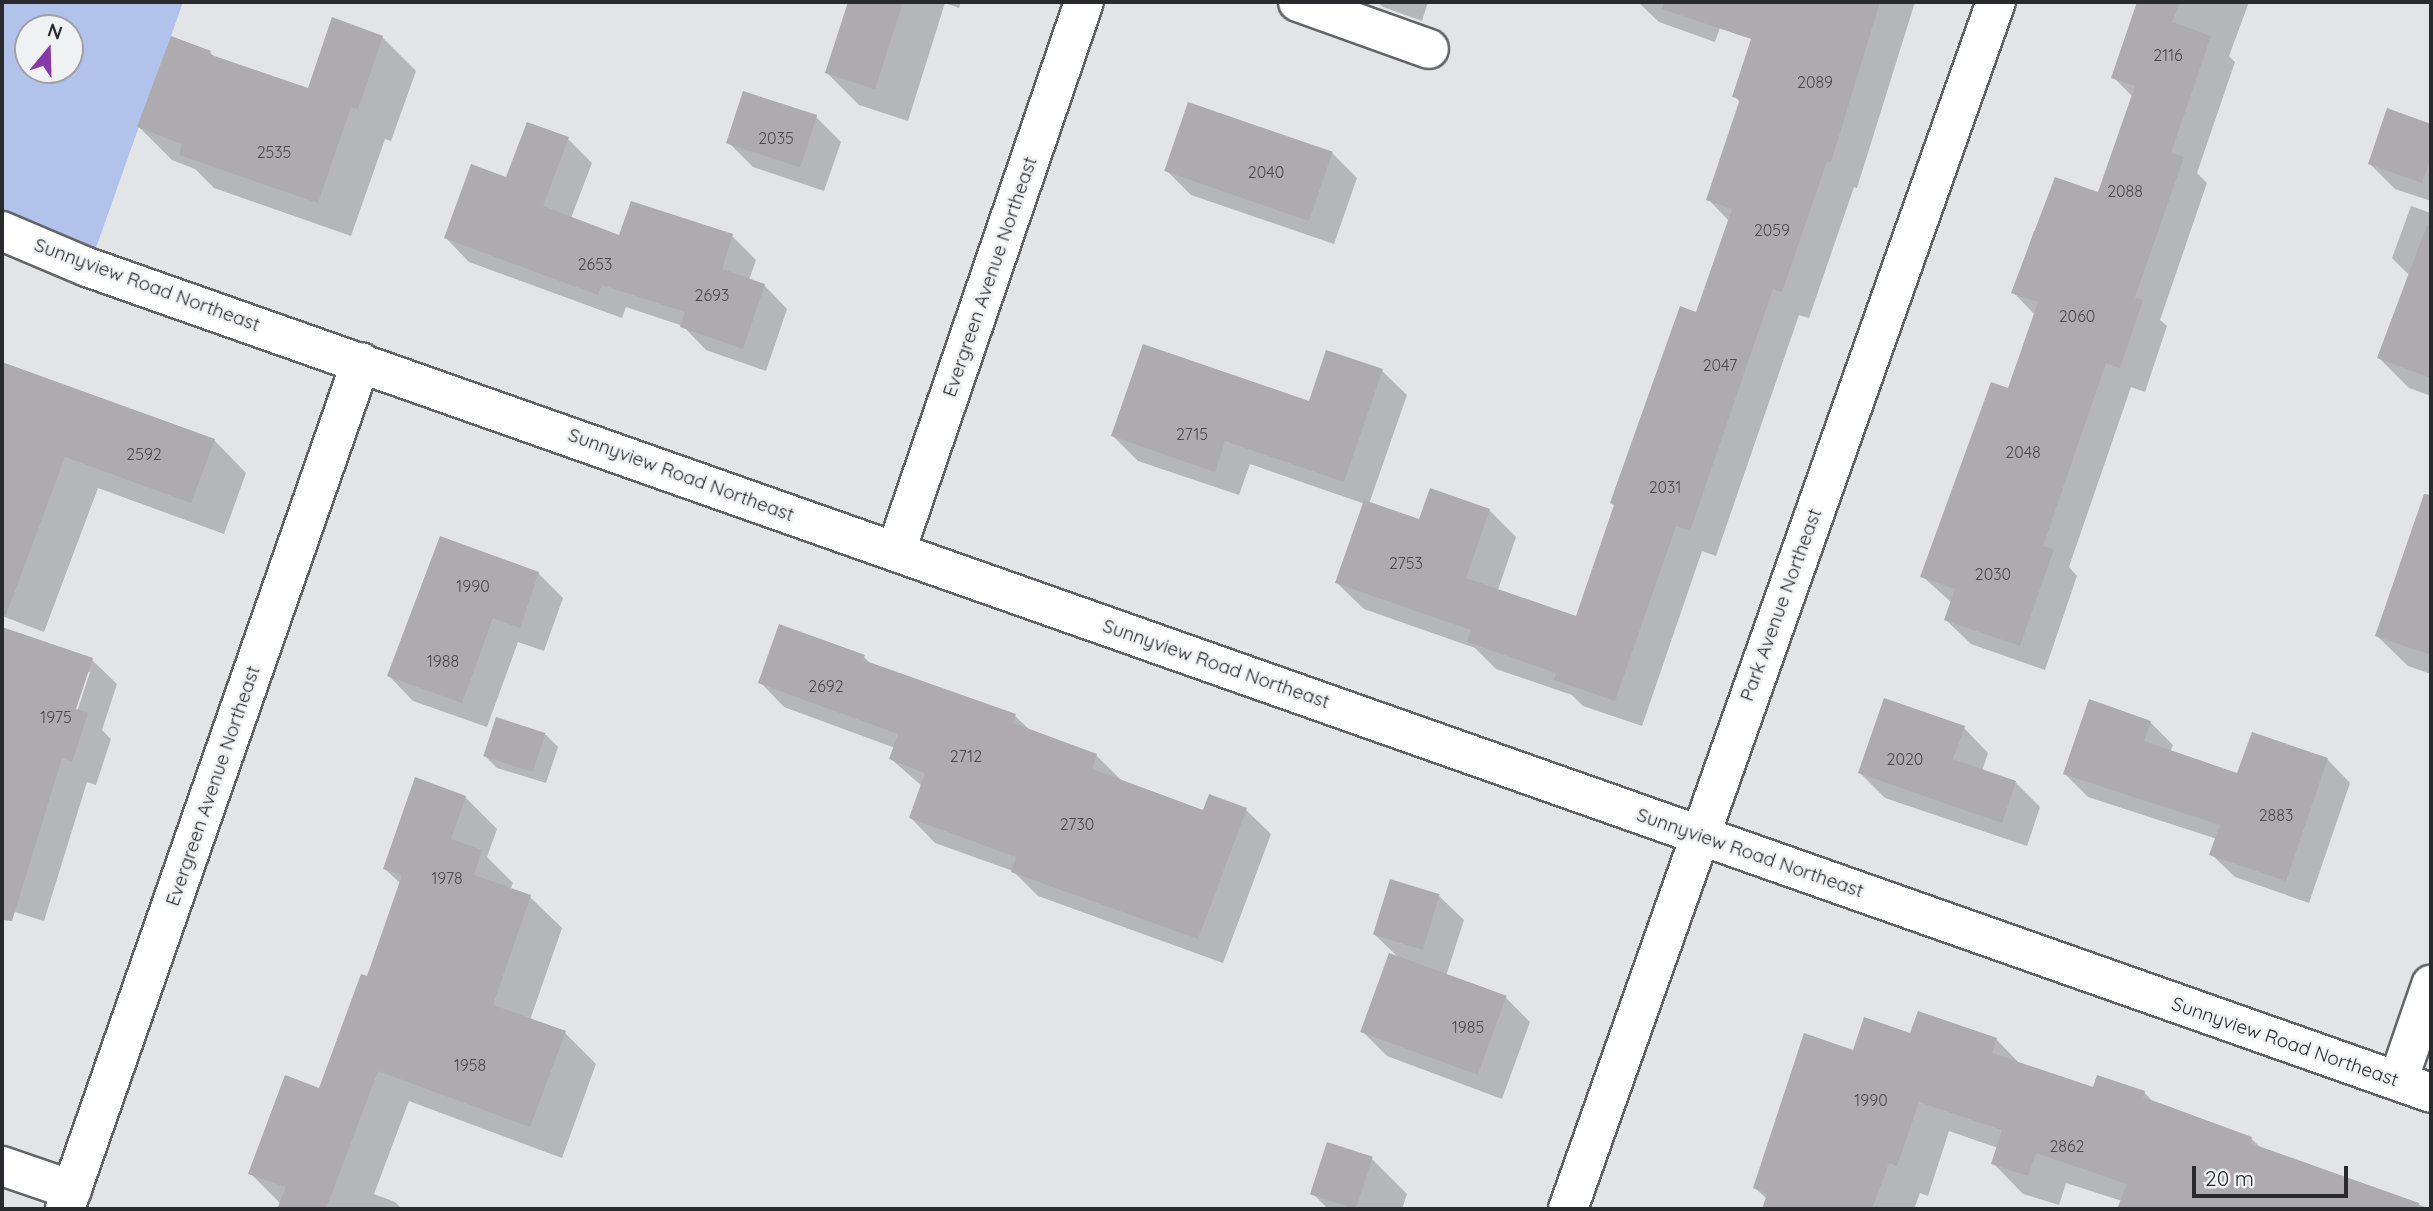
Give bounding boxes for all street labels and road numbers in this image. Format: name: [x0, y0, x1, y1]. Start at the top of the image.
street label: Evergreen Avenue Northeast: [938, 154, 1042, 400]
street label: Sunnyview Road Northeast: [31, 234, 263, 336]
street label: Sunnyview Road Northeast: [565, 424, 797, 526]
street label: Park Avenue Northeast: [1736, 506, 1826, 704]
street label: Sunnyview Road Northeast: [1100, 614, 1332, 714]
street label: Evergreen Avenue Northeast: [161, 663, 265, 909]
street label: Sunnyview Road Northeast: [1634, 803, 1866, 903]
street label: Sunnyview Road Northeast: [2169, 992, 2401, 1092]

